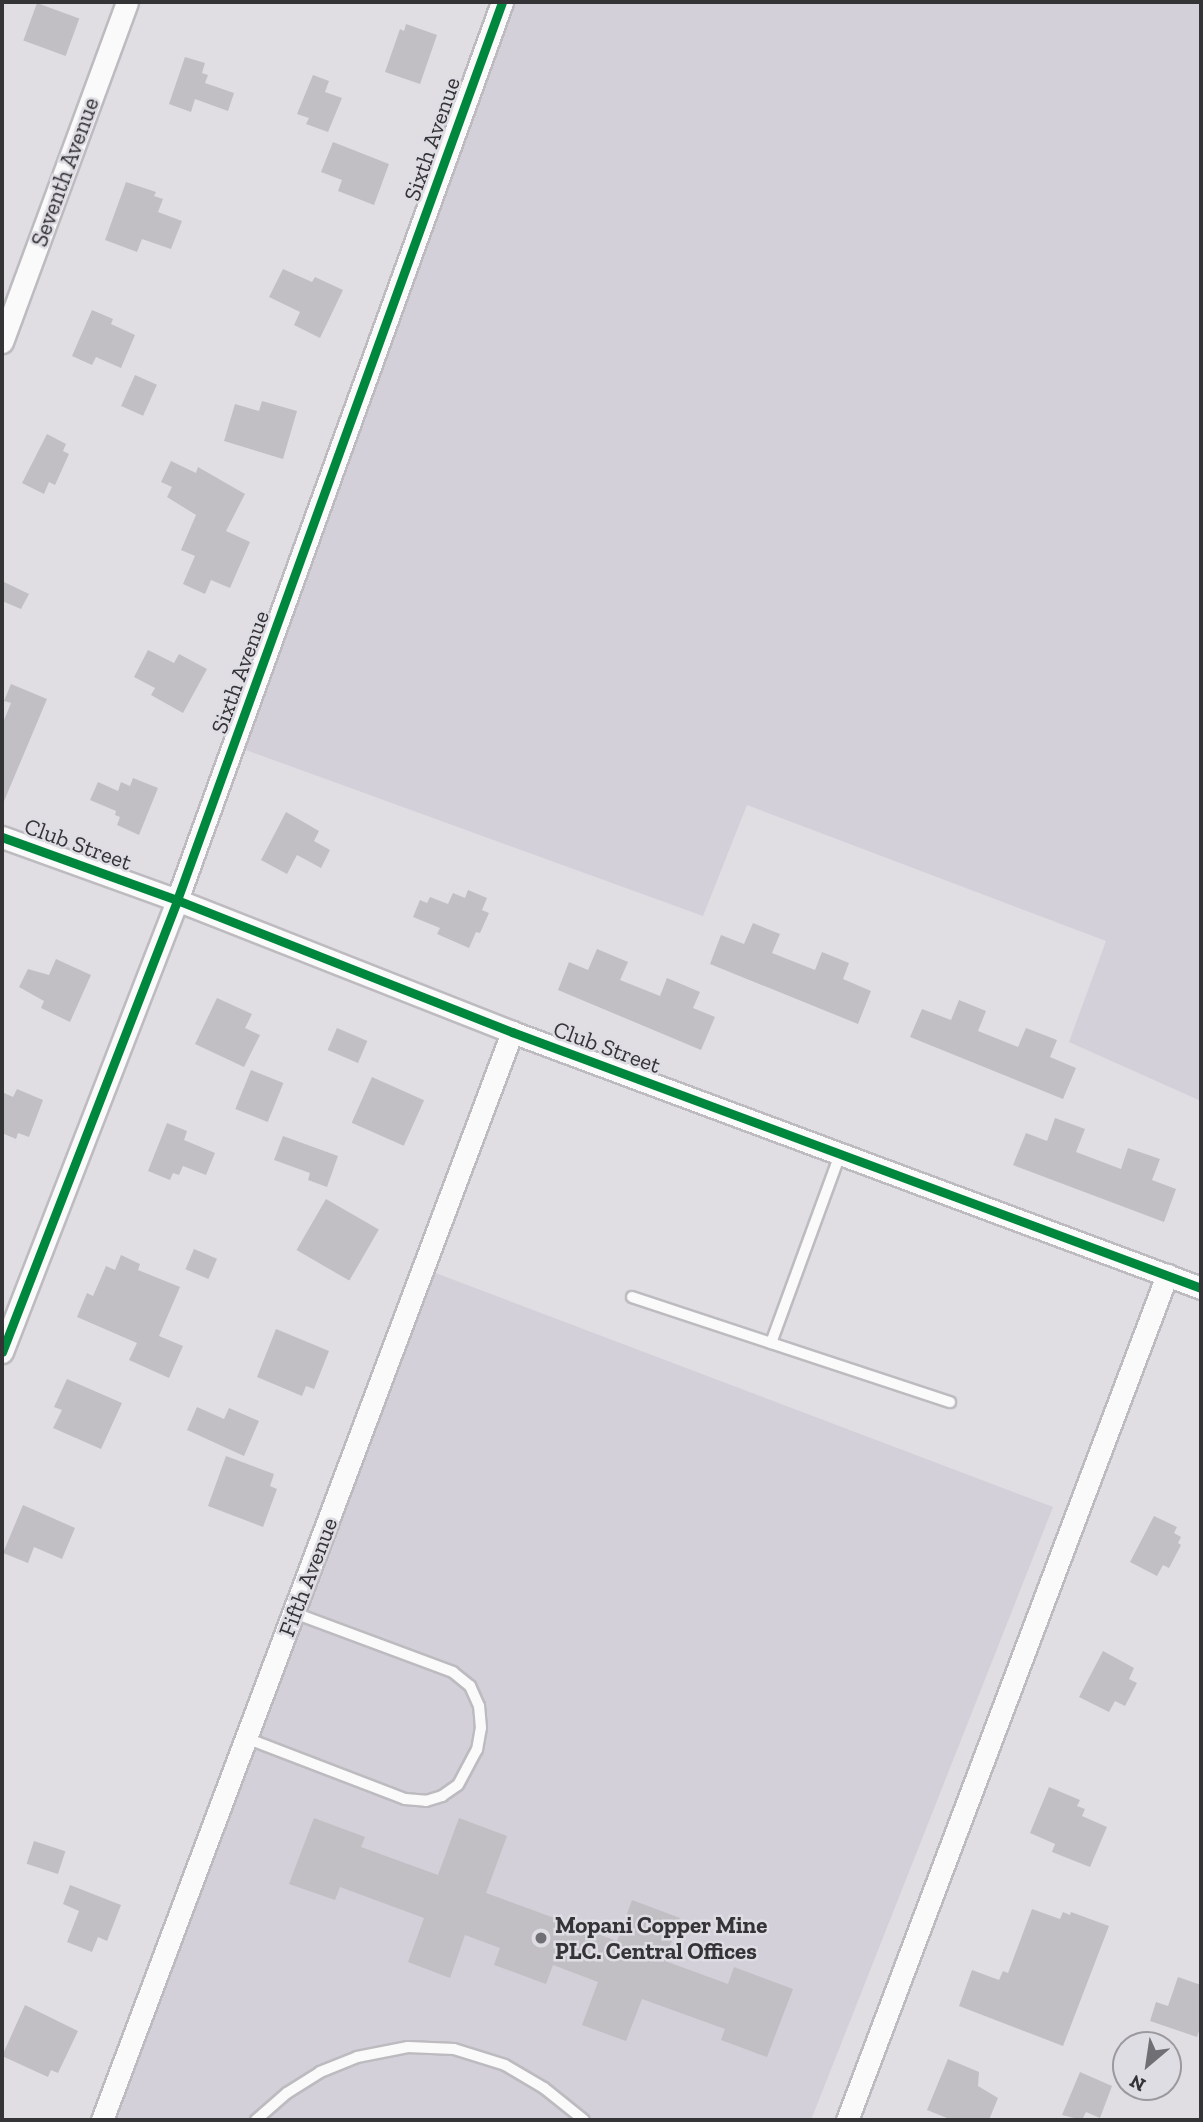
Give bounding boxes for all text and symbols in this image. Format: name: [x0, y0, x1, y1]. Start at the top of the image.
street label: Sixth Avenue: [398, 73, 466, 205]
street label: Seventh Avenue: [25, 93, 105, 251]
street label: Sixth Avenue: [205, 606, 275, 738]
street label: Club Street: [21, 812, 135, 876]
street label: Club Street: [550, 1015, 664, 1079]
street label: Fifth Avenue: [273, 1513, 343, 1641]
place label: Mopani Copper Mine PLC. Central Offices: [555, 1911, 768, 1965]
marker: Mopani Copper Mine PLC. Central Offices: [533, 1930, 549, 1946]
north arrow: [1112, 2031, 1182, 2101]
text: N: [1126, 2069, 1149, 2097]

